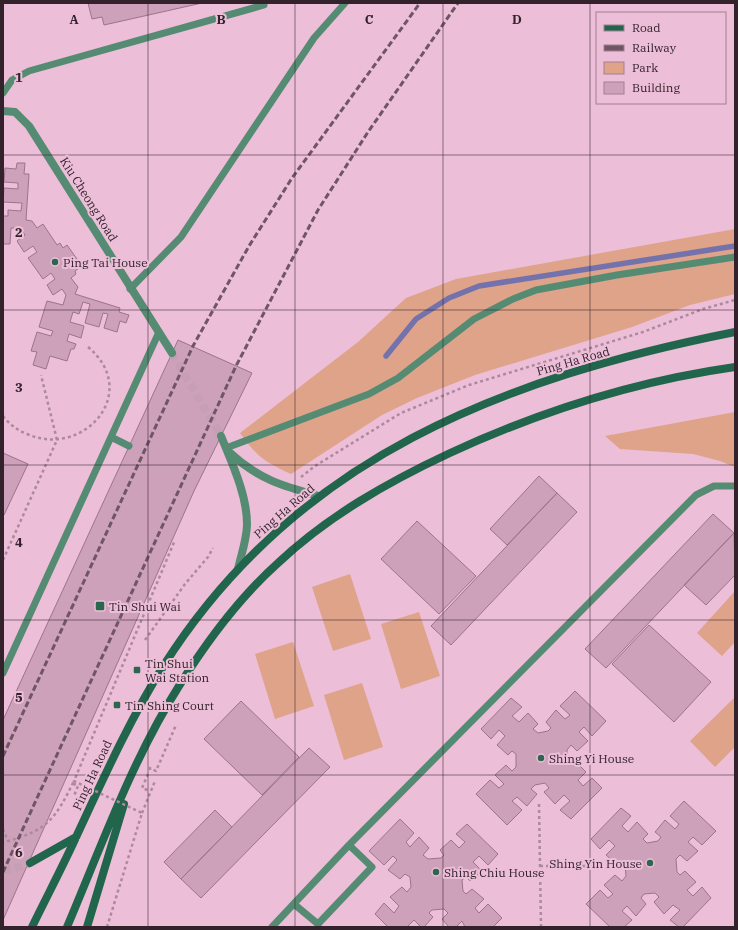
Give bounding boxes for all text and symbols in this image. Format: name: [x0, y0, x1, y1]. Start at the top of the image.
text: A: [69, 11, 79, 28]
text: B: [216, 11, 226, 28]
text: C: [365, 11, 374, 28]
text: D: [512, 11, 522, 28]
legend: [596, 12, 726, 104]
text: Road: [632, 20, 661, 35]
text: Railway: [632, 40, 677, 55]
text: Park: [632, 60, 658, 75]
text: 1: [15, 69, 23, 86]
text: Building: [632, 80, 680, 95]
street label: Kiu Cheong Road: [57, 154, 121, 244]
text: 2: [15, 224, 23, 241]
place label: Ping Tai House: [63, 255, 148, 270]
marker: Ping Tai House: [50, 257, 60, 267]
street label: Ping Ha Road: [535, 343, 611, 379]
text: 3: [15, 379, 23, 396]
street label: Ping Ha Road: [251, 481, 317, 541]
text: 4: [15, 534, 23, 551]
place label: Tin Shui Wai: [109, 599, 181, 614]
marker: Tin Shui Wai: [94, 600, 106, 612]
place label: Tin Shui Wai Station: [145, 656, 210, 685]
marker: Tin Shui Wai Station: [132, 665, 142, 675]
text: 5: [15, 689, 23, 706]
place label: Tin Shing Court: [125, 698, 214, 713]
marker: Tin Shing Court: [112, 700, 122, 710]
street label: Ping Ha Road: [69, 738, 115, 812]
place label: Shing Yi House: [549, 751, 634, 766]
marker: Shing Yi House: [536, 753, 546, 763]
text: 6: [15, 844, 23, 861]
place label: Shing Yin House: [549, 856, 642, 871]
marker: Shing Yin House: [645, 858, 655, 868]
place label: Shing Chiu House: [444, 865, 545, 880]
marker: Shing Chiu House: [431, 867, 441, 877]

